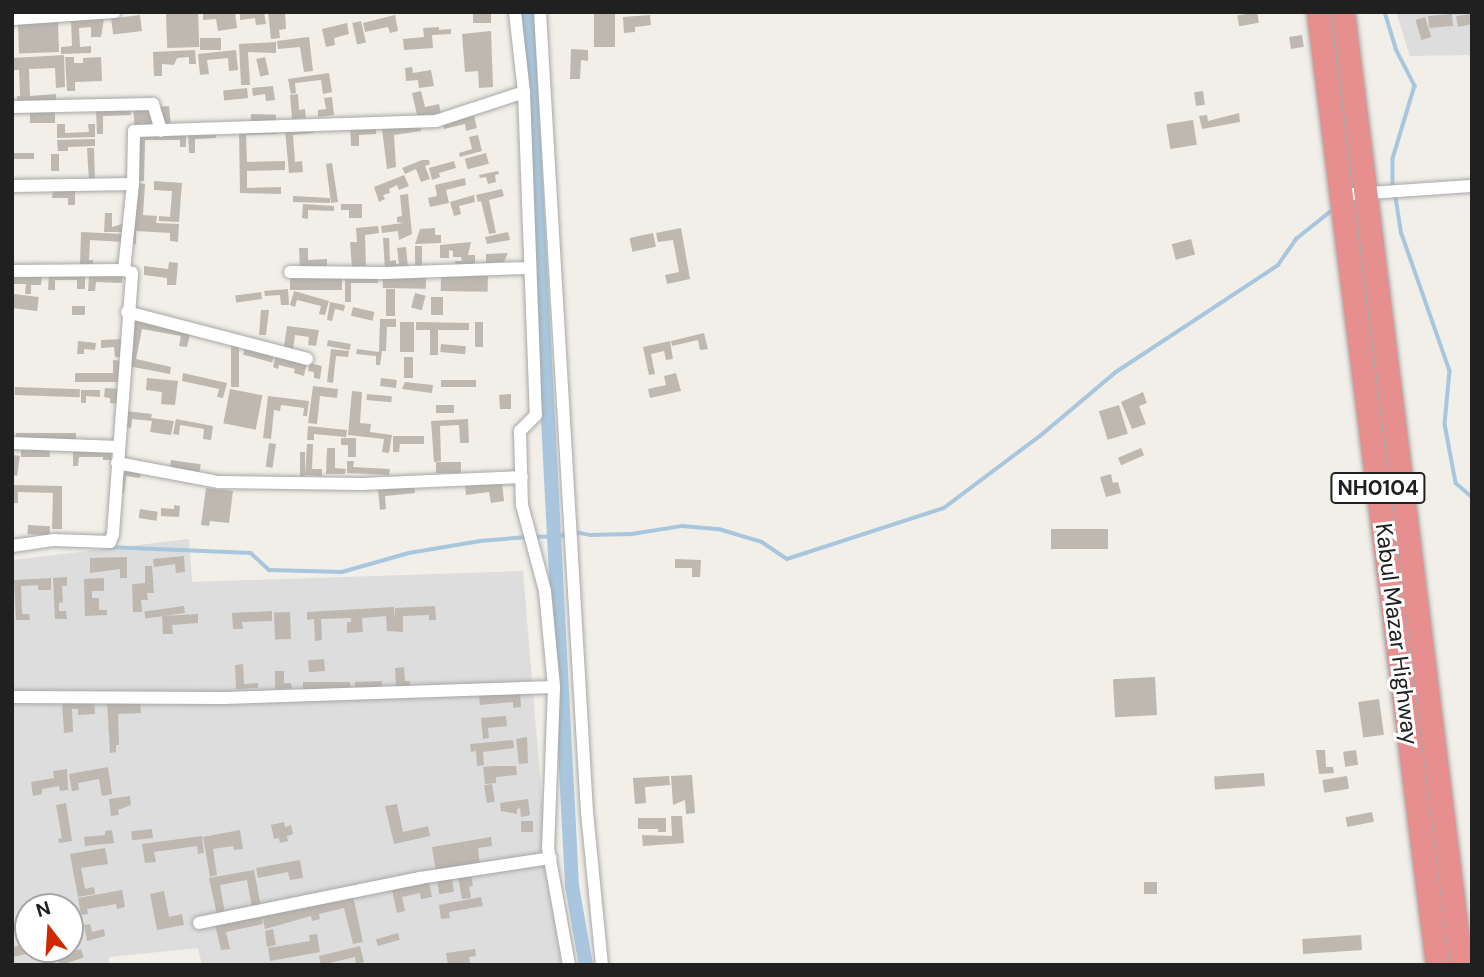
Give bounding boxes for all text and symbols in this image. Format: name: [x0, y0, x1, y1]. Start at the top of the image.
road number: NH0104: [1329, 470, 1427, 505]
street label: Kabul Mazar Highway: [1370, 522, 1424, 746]
north arrow: [14, 893, 84, 963]
text: N: [33, 895, 54, 923]

